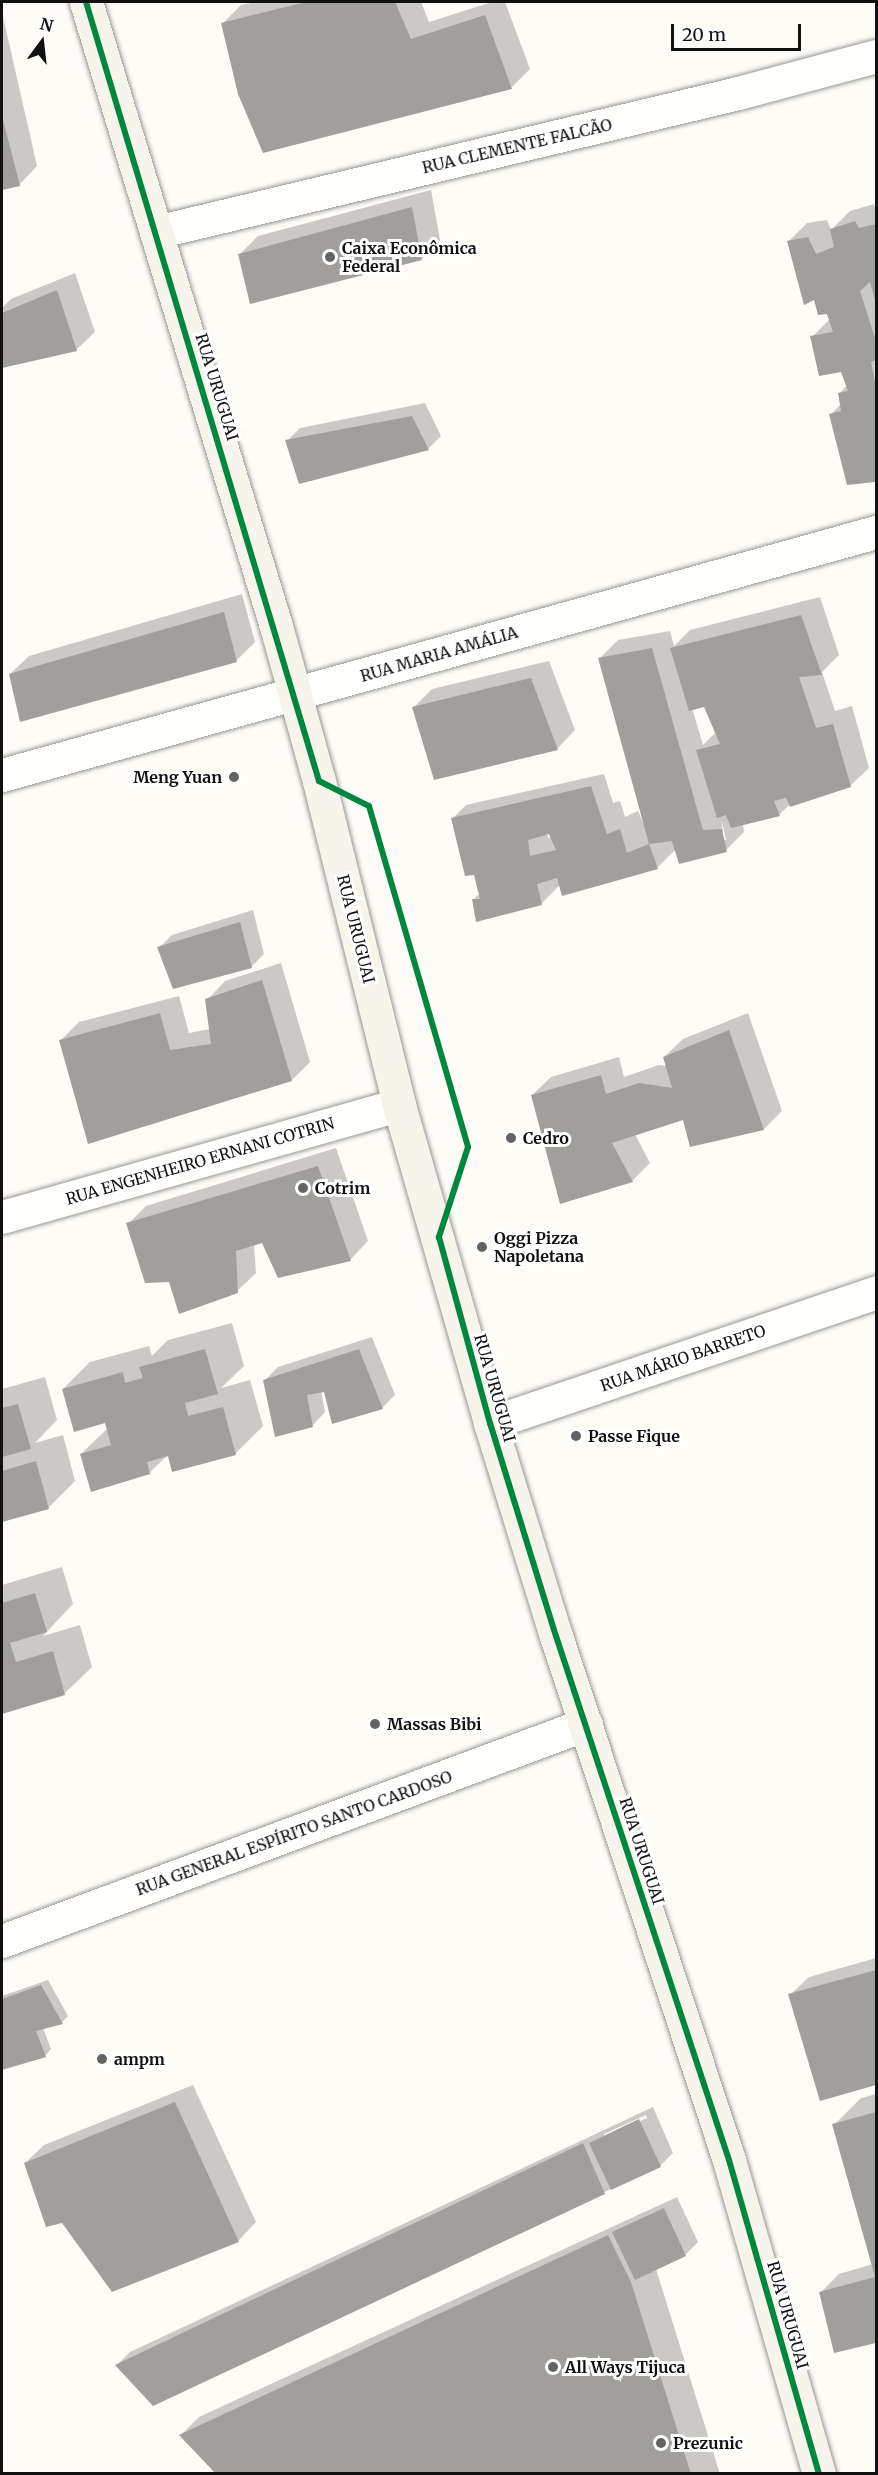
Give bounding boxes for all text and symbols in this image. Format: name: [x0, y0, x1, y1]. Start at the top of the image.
north arrow: [12, 12, 72, 72]
scale bar: [674, 12, 804, 50]
text: N: [38, 13, 55, 36]
text: 20 m: [682, 23, 726, 46]
street label: RUA CLEMENTE FALCÃO: [420, 115, 614, 177]
place label: Caixa Econômica Federal: [342, 238, 477, 276]
marker: Caixa Econômica Federal: [323, 250, 337, 264]
street label: RUA URUGUAI: [192, 331, 242, 443]
street label: RUA MARIA AMÁLIA: [358, 622, 520, 686]
place label: Meng Yuan: [133, 767, 222, 787]
marker: Meng Yuan: [227, 770, 241, 784]
street label: RUA URUGUAI: [333, 873, 379, 985]
street label: RUA ENGENHEIRO ERNANI COTRIN: [63, 1113, 337, 1209]
place label: Cedro: [523, 1128, 569, 1148]
marker: Cedro: [504, 1131, 518, 1145]
place label: Cotrim: [315, 1178, 370, 1198]
marker: Cotrim: [296, 1181, 310, 1195]
place label: Oggi Pizza Napoletana: [494, 1228, 584, 1266]
marker: Oggi Pizza Napoletana: [475, 1240, 489, 1254]
street label: RUA MÁRIO BARRETO: [598, 1321, 768, 1395]
street label: RUA URUGUAI: [470, 1332, 520, 1444]
place label: Passe Fique: [588, 1426, 680, 1446]
marker: Passe Fique: [569, 1429, 583, 1443]
place label: Massas Bibi: [387, 1714, 482, 1734]
marker: Massas Bibi: [368, 1717, 382, 1731]
street label: RUA GENERAL ESPÍRITO SANTO CARDOSO: [133, 1767, 455, 1899]
street label: RUA URUGUAI: [616, 1795, 668, 1907]
place label: ampm: [114, 2049, 165, 2069]
marker: ampm: [95, 2052, 109, 2066]
street label: RUA URUGUAI: [763, 2259, 813, 2371]
place label: All Ways Tijuca: [565, 2357, 685, 2377]
marker: All Ways Tijuca: [546, 2360, 560, 2374]
place label: Prezunic: [673, 2433, 743, 2453]
marker: Prezunic: [654, 2436, 668, 2450]

